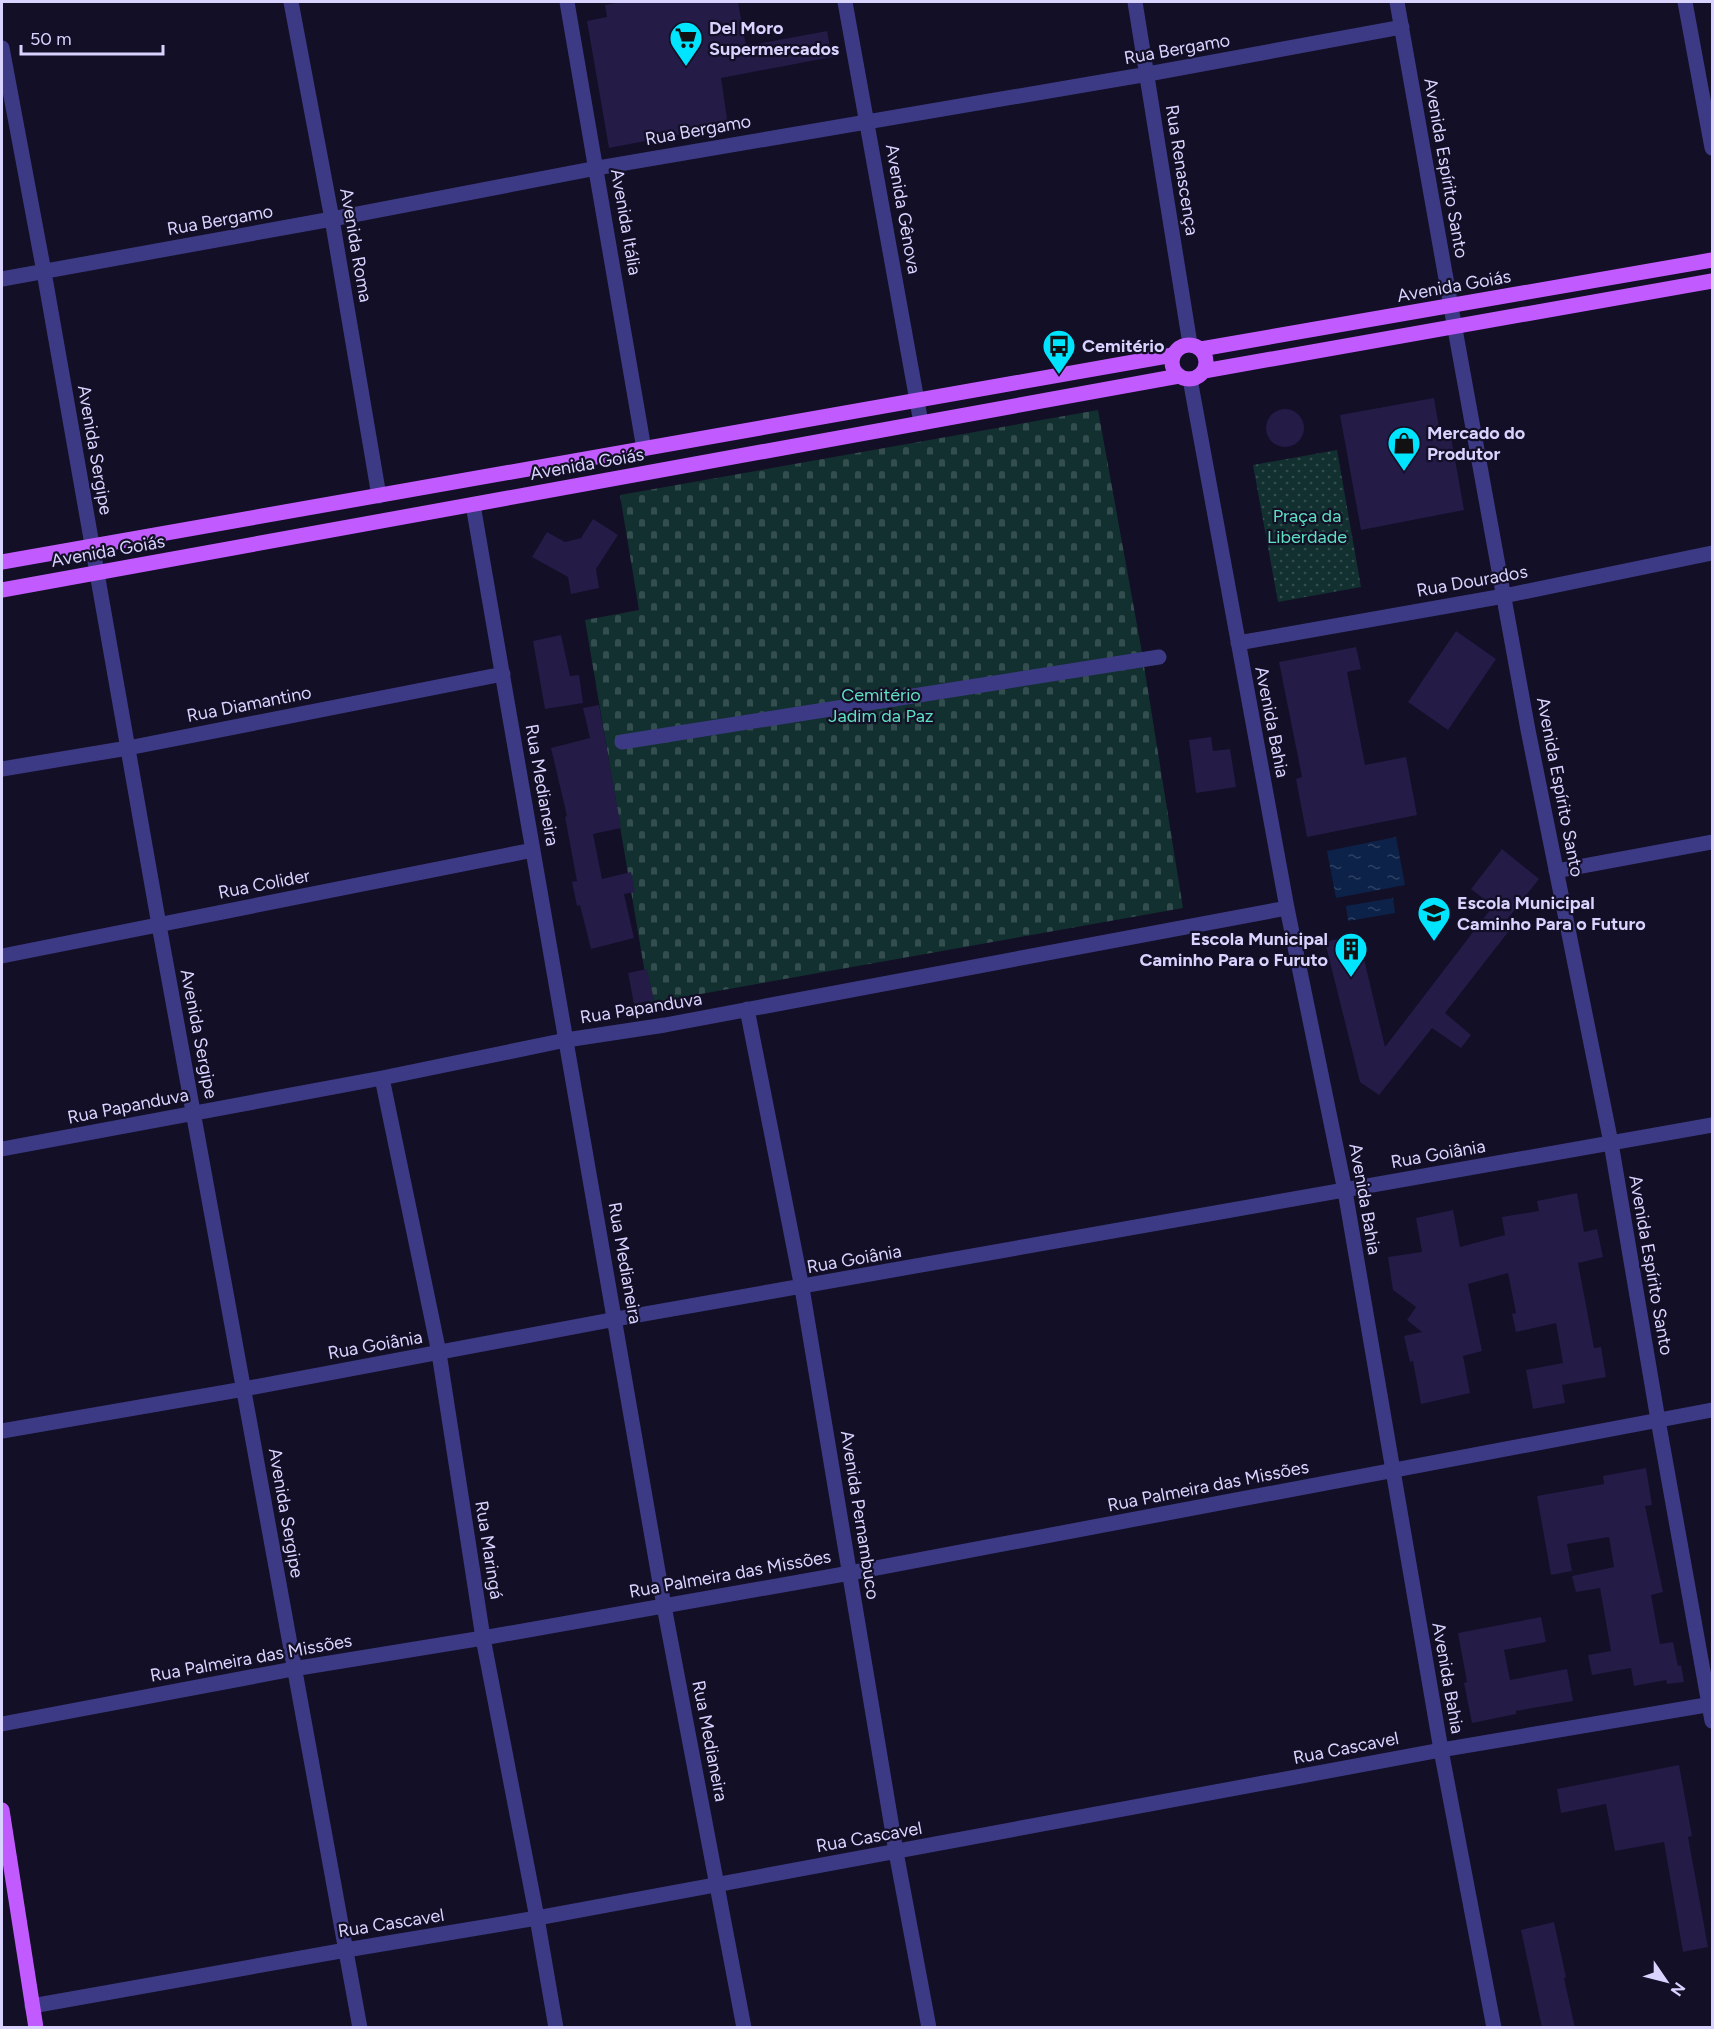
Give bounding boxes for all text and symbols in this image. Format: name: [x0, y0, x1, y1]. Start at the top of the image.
place label: Del Moro Supermercados: [709, 17, 840, 60]
scale bar: [21, 18, 164, 56]
supermarket icon: Del Moro Supermercados: [668, 20, 704, 67]
text: 50 m: [30, 28, 72, 50]
street label: Rua Bergamo: [1122, 29, 1232, 69]
street label: Avenida Espírito Santo: [1419, 76, 1473, 260]
street label: Rua Renascença: [1161, 103, 1203, 237]
street label: Rua Bergamo: [643, 110, 753, 150]
street label: Avenida Gênova: [881, 142, 925, 276]
street label: Avenida Itália: [606, 167, 646, 277]
street label: Avenida Roma: [335, 186, 377, 304]
street label: Rua Bergamo: [165, 200, 275, 240]
street label: Avenida Goiás: [1395, 265, 1513, 307]
bus stop icon: Cemitério: [1041, 328, 1077, 375]
place label: Cemitério: [1082, 335, 1165, 357]
street label: Avenida Sergipe: [73, 383, 117, 517]
place label: Mercado do Produtor: [1427, 422, 1525, 465]
shop icon: Mercado do Produtor: [1386, 425, 1422, 472]
street label: Avenida Goiás: [528, 443, 646, 485]
park label: Praça da Liberdade: [1267, 505, 1347, 548]
street label: Avenida Goiás: [49, 530, 167, 572]
street label: Rua Dourados: [1415, 560, 1529, 602]
street label: Avenida Bahia: [1250, 664, 1294, 780]
street label: Rua Diamantino: [185, 681, 313, 727]
park label: Cemitério Jadim da Paz: [828, 684, 934, 727]
street label: Avenida Espírito Santo: [1532, 695, 1588, 879]
street label: Rua Medianeira: [520, 722, 564, 848]
street label: Rua Colider: [216, 864, 312, 904]
place label: Escola Municipal Caminho Para o Futuro: [1457, 892, 1646, 935]
school or university icon: Escola Municipal Caminho Para o Futuro: [1416, 895, 1452, 942]
place label: Escola Municipal Caminho Para o Furuto: [1139, 928, 1328, 971]
building icon: Escola Municipal Caminho Para o Furuto: [1333, 931, 1369, 978]
street label: Avenida Sergipe: [176, 967, 222, 1101]
street label: Rua Papanduva: [578, 988, 704, 1028]
street label: Rua Papanduva: [65, 1083, 191, 1129]
street label: Rua Goiânia: [1389, 1135, 1487, 1173]
street label: Avenida Bahia: [1344, 1141, 1386, 1257]
street label: Avenida Espírito Santo: [1624, 1173, 1678, 1357]
street label: Rua Medianeira: [603, 1200, 647, 1326]
street label: Rua Goiânia: [805, 1240, 903, 1278]
street label: Rua Goiânia: [326, 1326, 424, 1364]
street label: Avenida Pernambuco: [836, 1429, 884, 1601]
street label: Avenida Sergipe: [264, 1446, 308, 1580]
street label: Rua Palmeira das Missões: [1105, 1456, 1311, 1516]
street label: Rua Maringá: [470, 1499, 508, 1601]
street label: Rua Palmeira das Missões: [627, 1545, 833, 1603]
street label: Avenida Bahia: [1427, 1620, 1469, 1736]
street label: Rua Palmeira das Missões: [148, 1629, 354, 1687]
street label: Rua Medianeira: [687, 1678, 733, 1804]
street label: Rua Cascavel: [1291, 1727, 1401, 1769]
street label: Rua Cascavel: [814, 1817, 924, 1857]
street label: Rua Cascavel: [336, 1904, 446, 1942]
north arrow: [1636, 1951, 1696, 2011]
text: N: [1667, 1979, 1689, 2000]

